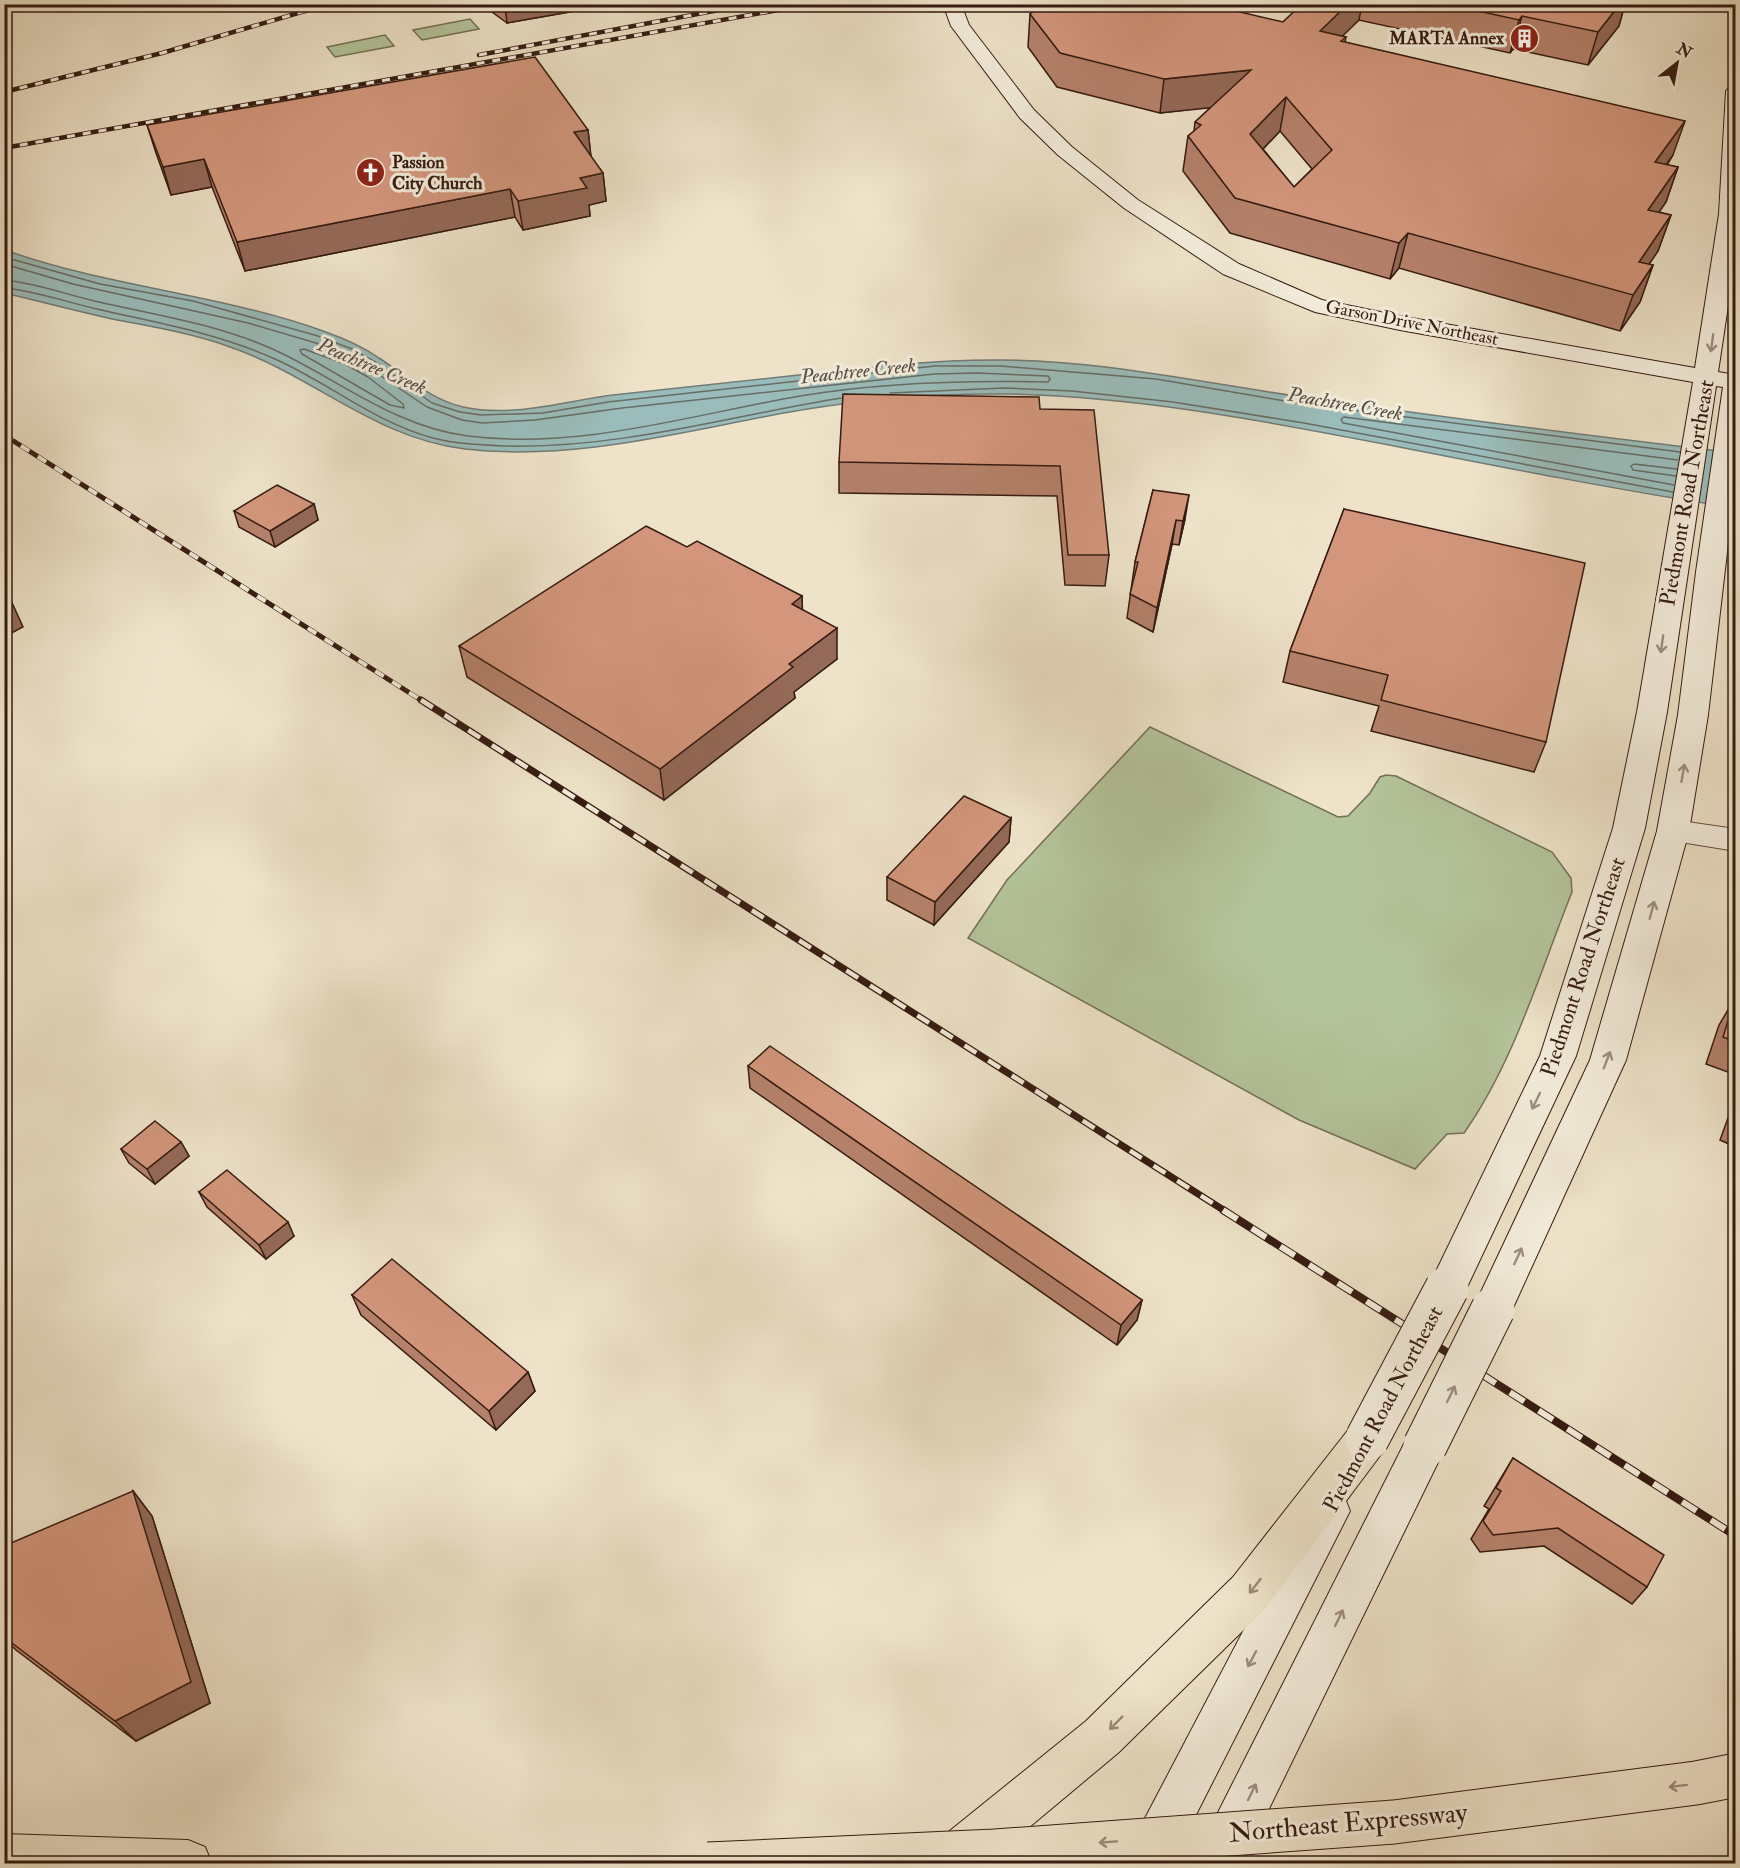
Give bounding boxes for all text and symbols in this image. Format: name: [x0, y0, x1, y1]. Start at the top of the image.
building icon: MARTA Annex: [1509, 22, 1541, 54]
place label: MARTA Annex: [1388, 27, 1505, 50]
north arrow: [1647, 33, 1707, 93]
text: N: [1672, 38, 1696, 64]
place label: Passion City Church: [392, 151, 483, 195]
church icon: Passion City Church: [355, 156, 387, 188]
street label: Garson Drive Northeast: [1324, 295, 1500, 351]
water label: Peachtree Creek: [313, 331, 430, 400]
one-way arrow: [1707, 333, 1718, 353]
water label: Peachtree Creek: [798, 352, 917, 390]
street label: Piedmont Road Northeast: [1653, 378, 1721, 608]
water label: Peachtree Creek: [1285, 381, 1404, 426]
one-way arrow: [1656, 633, 1667, 653]
one-way arrow: [1678, 764, 1689, 783]
street label: Piedmont Road Northeast: [1534, 854, 1632, 1080]
one-way arrow: [1646, 901, 1658, 920]
one-way arrow: [1602, 1051, 1613, 1069]
one-way arrow: [1529, 1092, 1541, 1110]
one-way arrow: [1513, 1248, 1525, 1266]
street label: Piedmont Road Northeast: [1317, 1301, 1449, 1517]
one-way arrow: [1445, 1385, 1457, 1403]
one-way arrow: [1248, 1577, 1261, 1593]
one-way arrow: [1333, 1609, 1345, 1627]
one-way arrow: [1246, 1649, 1257, 1667]
one-way arrow: [1109, 1716, 1124, 1730]
one-way arrow: [1669, 1780, 1688, 1791]
one-way arrow: [1246, 1784, 1258, 1802]
street label: Northeast Expressway: [1227, 1796, 1470, 1851]
one-way arrow: [1099, 1837, 1119, 1848]

